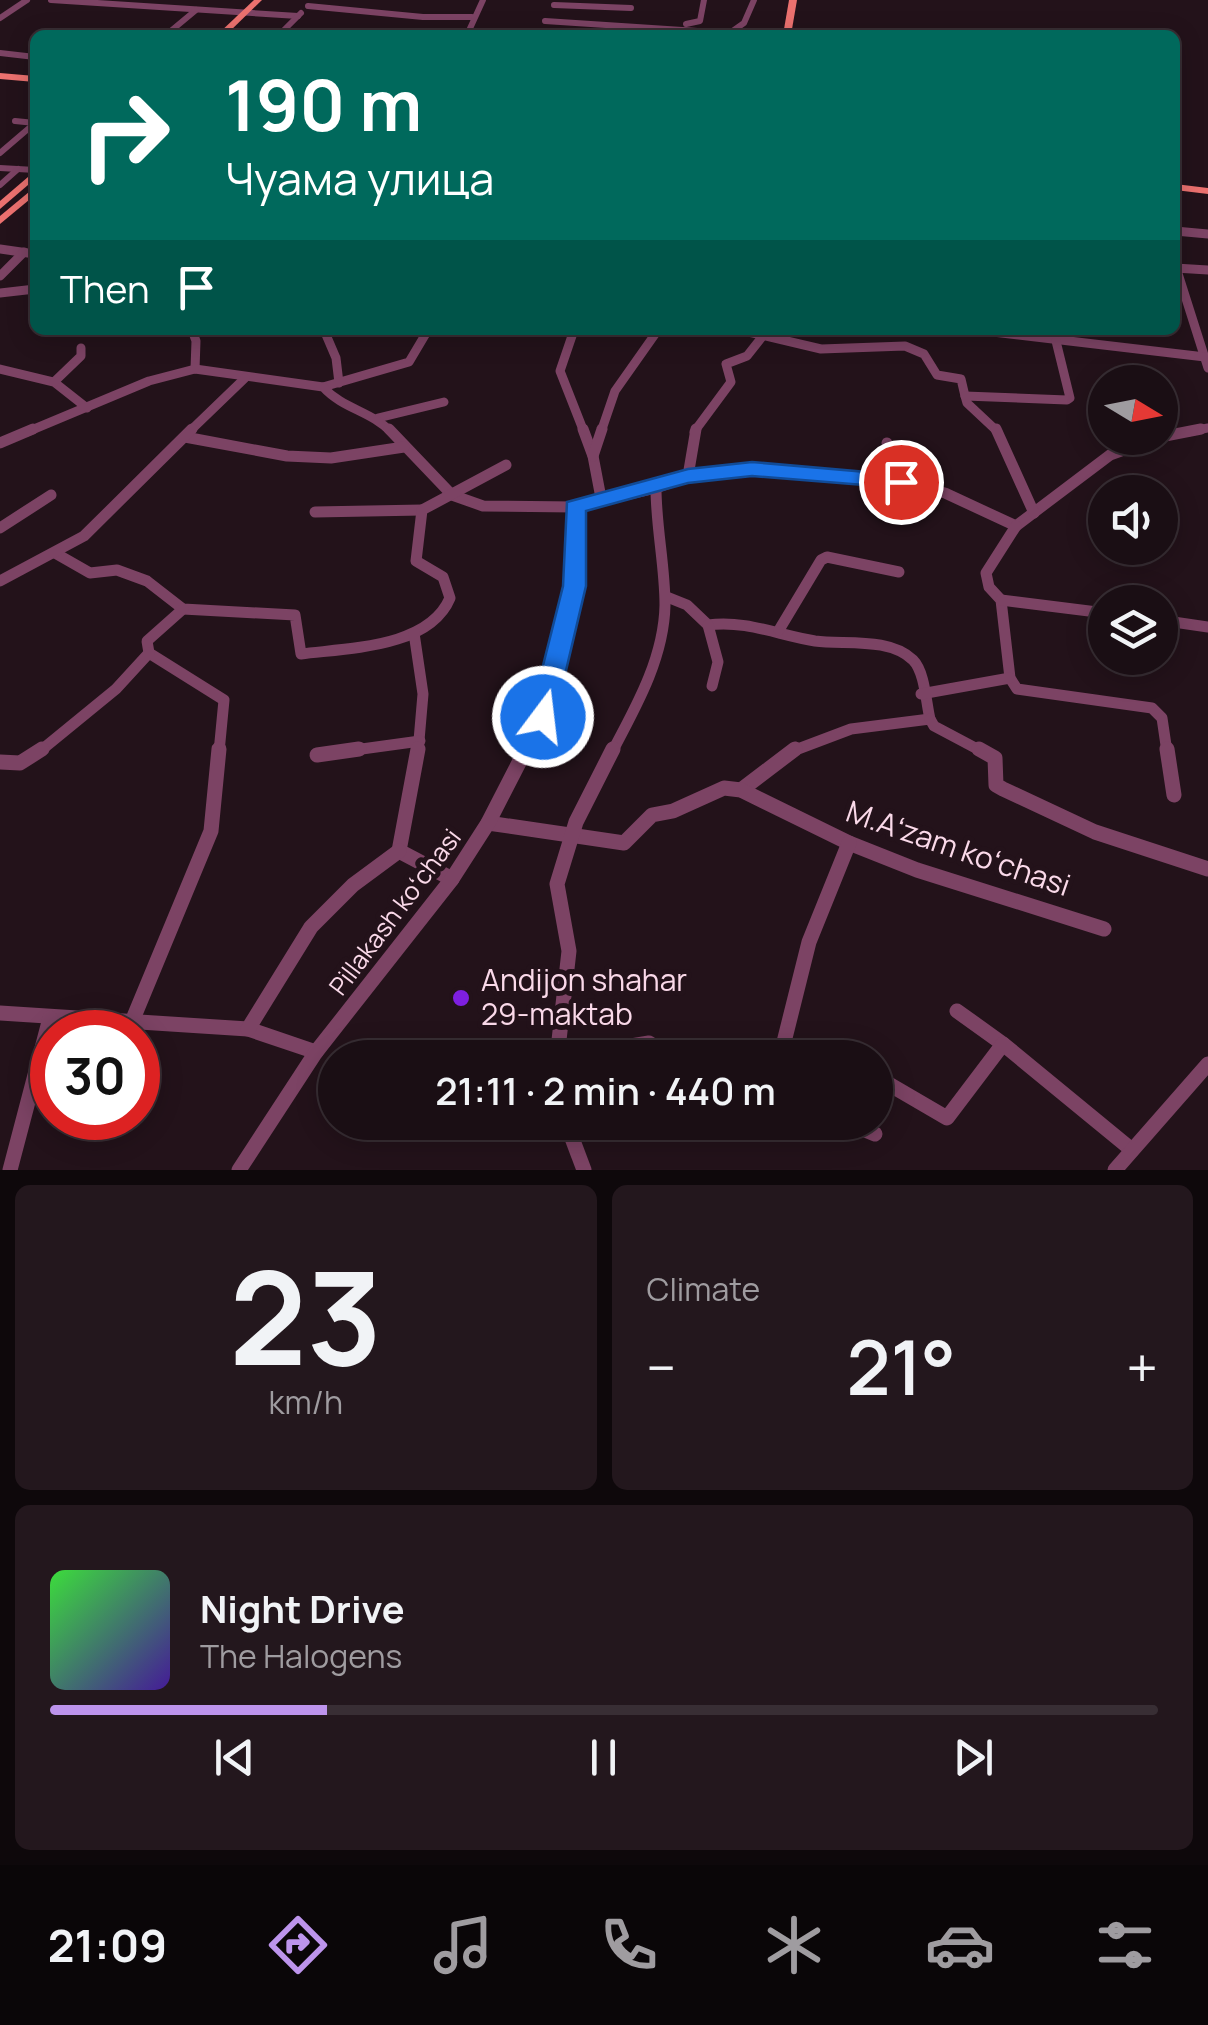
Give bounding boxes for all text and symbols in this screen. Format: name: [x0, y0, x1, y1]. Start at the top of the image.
text: 190 m: [225, 56, 422, 152]
icon: right: [60, 70, 190, 200]
text: Чуама улица: [225, 147, 494, 209]
icon: arrive: [169, 260, 224, 315]
text: Then: [60, 262, 149, 314]
north arrow: [1088, 365, 1178, 455]
map controls: [1088, 365, 1178, 675]
pin: [859, 440, 944, 525]
icon: arrive: [874, 455, 929, 510]
button: sound: [1088, 475, 1178, 565]
button: layers: [1088, 585, 1178, 675]
position arrow: [491, 665, 595, 769]
street label: M.Aʻzam koʻchasi: [841, 790, 1076, 905]
street label: Pillakash koʻchasi: [321, 821, 469, 1002]
place label: Andijon shahar 29-maktab: [481, 959, 687, 1034]
marker: Andijon shahar 29-maktab: [450, 987, 472, 1009]
speed limit sign: 30: [30, 1010, 160, 1140]
text: 21:11 · 2 min · 440 m: [435, 1064, 776, 1116]
text: 23: [229, 1226, 382, 1404]
text: Climate: [647, 1267, 760, 1311]
text: 21°: [847, 1315, 956, 1418]
text: −: [647, 1329, 676, 1405]
text: +: [1126, 1329, 1158, 1405]
text: km/h: [269, 1380, 343, 1424]
text: Night Drive: [200, 1582, 405, 1634]
text: The Halogens: [200, 1634, 402, 1678]
icon: previous: [207, 1730, 262, 1785]
icon: pause: [576, 1730, 631, 1785]
icon: next: [946, 1730, 1001, 1785]
icon: directions: [263, 1910, 333, 1980]
icon: music: [428, 1910, 498, 1980]
icon: phone: [594, 1910, 664, 1980]
icon: climate: [759, 1910, 829, 1980]
icon: car: [925, 1910, 995, 1980]
icon: filters: [1090, 1910, 1160, 1980]
text: 21:09: [48, 1914, 167, 1976]

